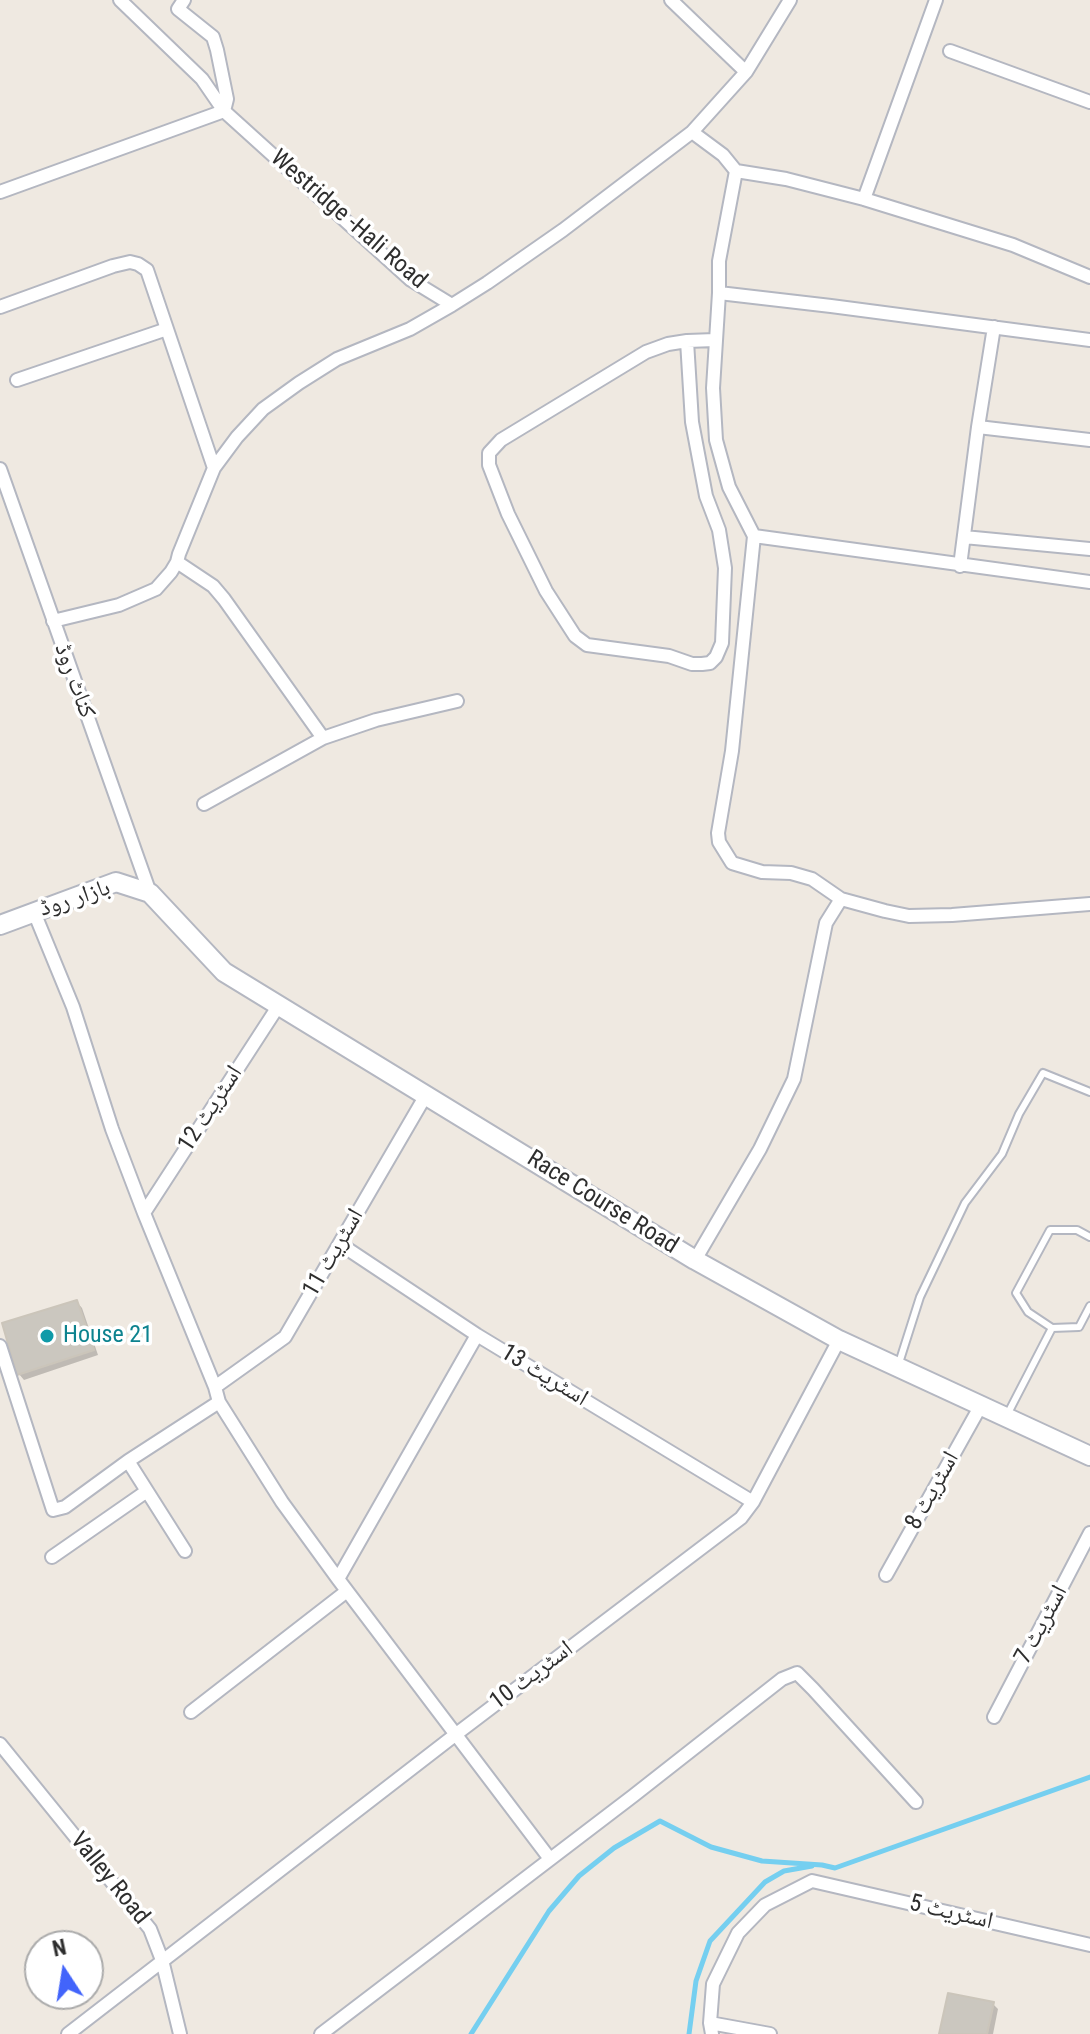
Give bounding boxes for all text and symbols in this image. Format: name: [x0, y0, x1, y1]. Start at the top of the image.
street label: Westridge -Hali Road: [264, 144, 432, 296]
street label: کناٹ روڈ: [47, 640, 101, 722]
street label: بازار روڈ: [36, 874, 114, 924]
street label: اسٹریٹ 12: [173, 1061, 249, 1157]
street label: Race Course Road: [521, 1145, 683, 1261]
street label: اسٹریٹ 11: [297, 1204, 371, 1302]
place label: House 21: [63, 1322, 153, 1350]
marker: House 21: [38, 1327, 56, 1345]
street label: اسٹریٹ 13: [495, 1339, 593, 1413]
street label: اسٹریٹ 8: [900, 1447, 966, 1535]
street label: اسٹریٹ 7: [1009, 1581, 1075, 1669]
street label: اسٹریٹ 10: [485, 1635, 579, 1717]
street label: Valley Road: [63, 1827, 155, 1931]
street label: اسٹریٹ 5: [906, 1889, 996, 1937]
north arrow: [24, 1930, 104, 2010]
text: N: [50, 1934, 69, 1962]

